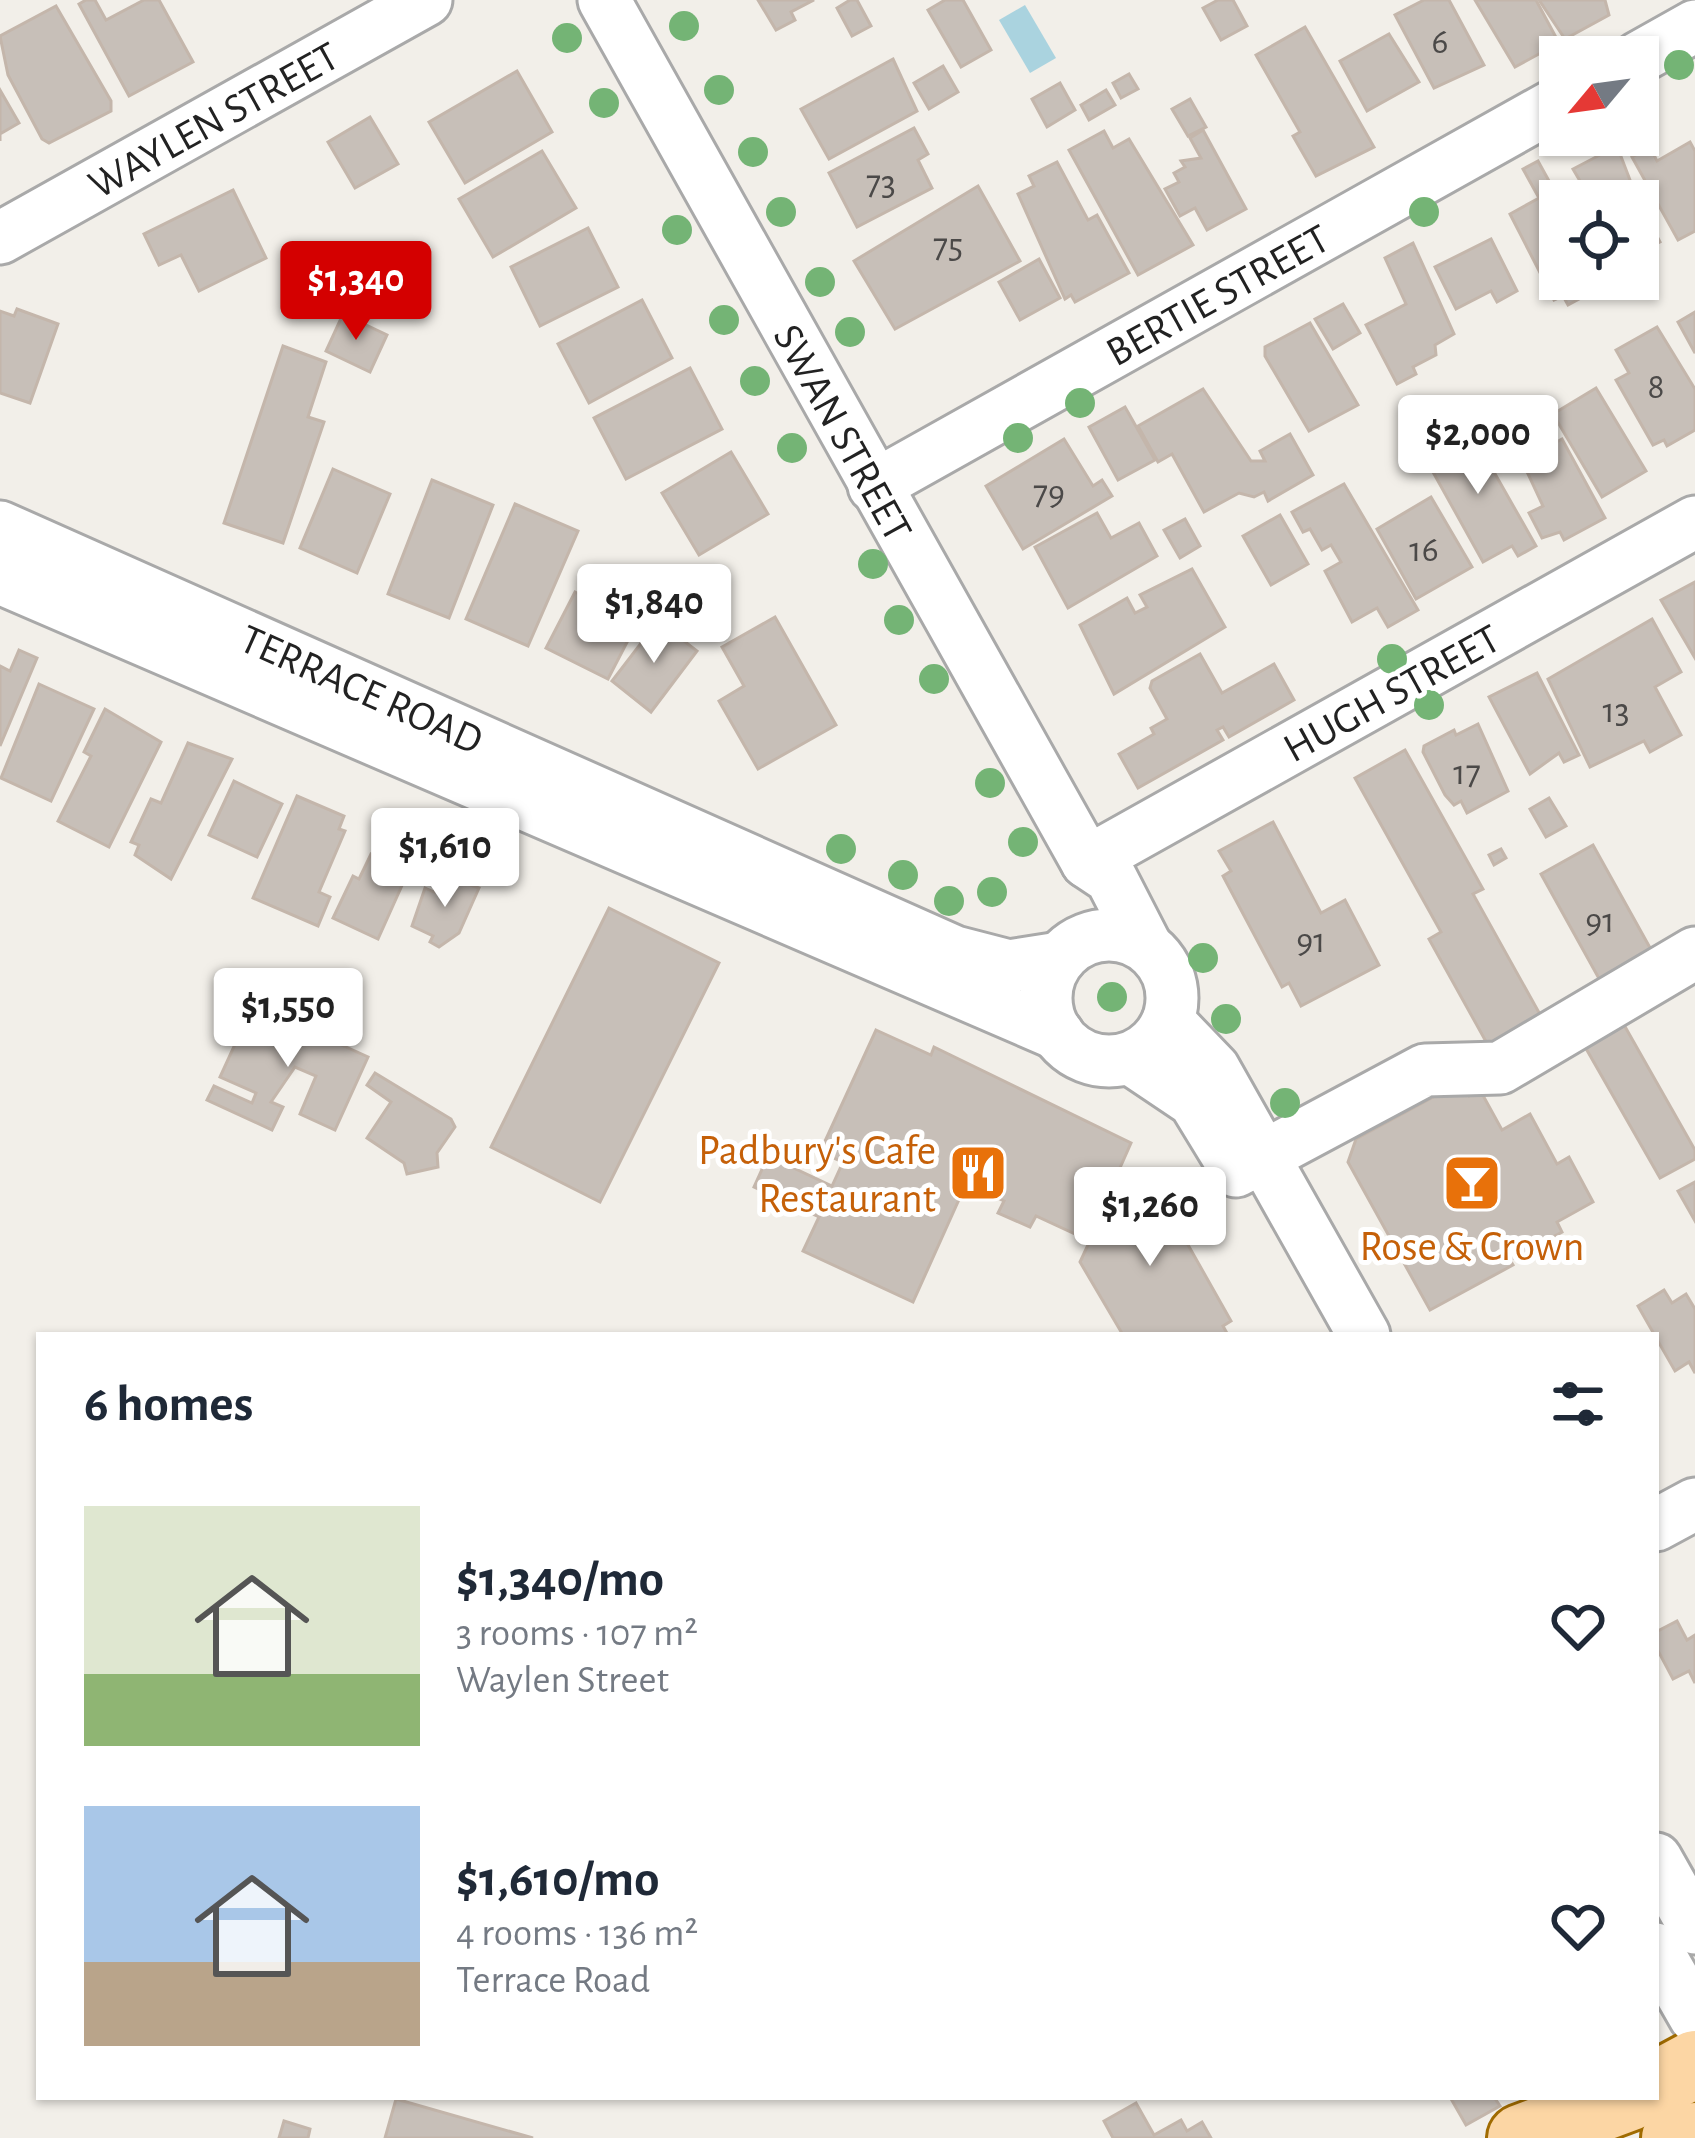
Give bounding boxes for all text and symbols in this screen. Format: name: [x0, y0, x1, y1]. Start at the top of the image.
house number: 6: [1432, 24, 1448, 60]
street label: WAYLEN STREET: [82, 35, 346, 207]
north arrow: [1539, 36, 1659, 156]
map controls: [1539, 36, 1659, 300]
house number: 73: [866, 165, 896, 201]
button: locate: [1539, 180, 1659, 300]
street label: BERTIE STREET: [1099, 217, 1336, 374]
house number: 75: [933, 228, 963, 264]
pin: $1,340: [258, 241, 454, 343]
text: $1,340: [307, 260, 405, 299]
street label: SWAN STREET: [766, 318, 919, 548]
house number: 8: [1647, 369, 1665, 405]
pin: $2,000: [1380, 395, 1576, 497]
text: $2,000: [1425, 414, 1531, 453]
house number: 79: [1033, 475, 1065, 511]
house number: 16: [1409, 532, 1439, 568]
pin: $1,840: [556, 564, 752, 666]
text: $1,840: [604, 583, 704, 622]
street label: HUGH STREET: [1277, 617, 1507, 770]
street label: TERRACE ROAD: [234, 618, 489, 762]
house number: 13: [1602, 693, 1630, 729]
house number: 17: [1453, 755, 1481, 791]
pin: $1,610: [347, 808, 543, 910]
text: $1,610: [398, 827, 492, 866]
house number: 91: [1585, 903, 1615, 939]
house number: 91: [1296, 923, 1326, 959]
pin: $1,550: [190, 968, 386, 1070]
text: $1,550: [241, 987, 335, 1026]
place label: Padbury's Cafe Restaurant: [698, 1130, 936, 1220]
restaurant icon: Padbury's Cafe Restaurant: [947, 1142, 1009, 1204]
bar icon: Rose & Crown: [1441, 1152, 1503, 1214]
pin: $1,260: [1052, 1167, 1248, 1269]
text: $1,260: [1101, 1186, 1199, 1225]
place label: Rose & Crown: [1360, 1226, 1584, 1268]
icon: filters: [1545, 1371, 1611, 1437]
text: 6 homes: [84, 1379, 253, 1430]
icon: home: [180, 1554, 324, 1698]
text: $1,340/mo: [456, 1554, 664, 1605]
icon: heart: [1545, 1593, 1611, 1659]
text: 3 rooms · 107 m²: [456, 1614, 698, 1653]
text: Waylen Street: [456, 1661, 669, 1700]
icon: home: [180, 1854, 324, 1998]
text: $1,610/mo: [456, 1854, 659, 1905]
icon: heart: [1545, 1893, 1611, 1959]
text: 4 rooms · 136 m²: [456, 1914, 698, 1953]
text: Terrace Road: [456, 1961, 650, 2000]

